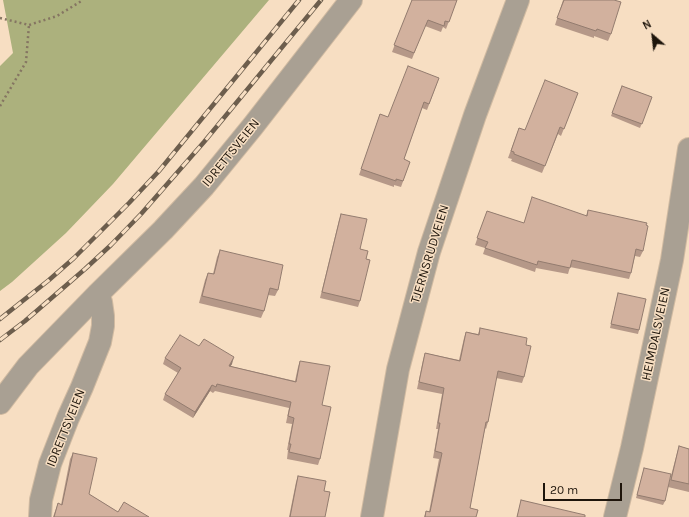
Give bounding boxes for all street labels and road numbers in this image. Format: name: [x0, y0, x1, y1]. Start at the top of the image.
street label: IDRETTSVEIEN: [199, 116, 263, 190]
street label: TJERNSRUDVEIEN: [408, 203, 452, 305]
street label: HEIMDALSVEIEN: [638, 286, 674, 382]
street label: IDRETTSVEIEN: [43, 387, 89, 469]

